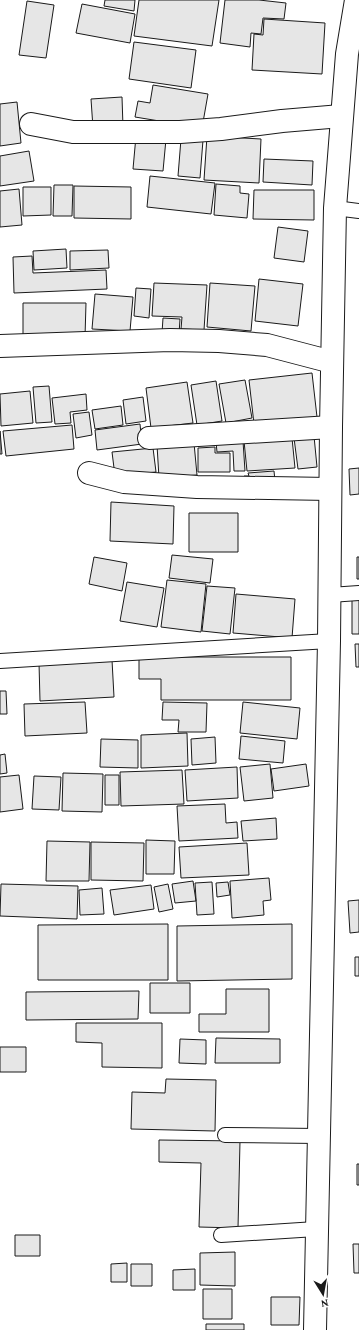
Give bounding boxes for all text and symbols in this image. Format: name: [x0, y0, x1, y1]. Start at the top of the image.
north arrow: [303, 1274, 343, 1314]
text: N: [320, 1297, 330, 1311]

